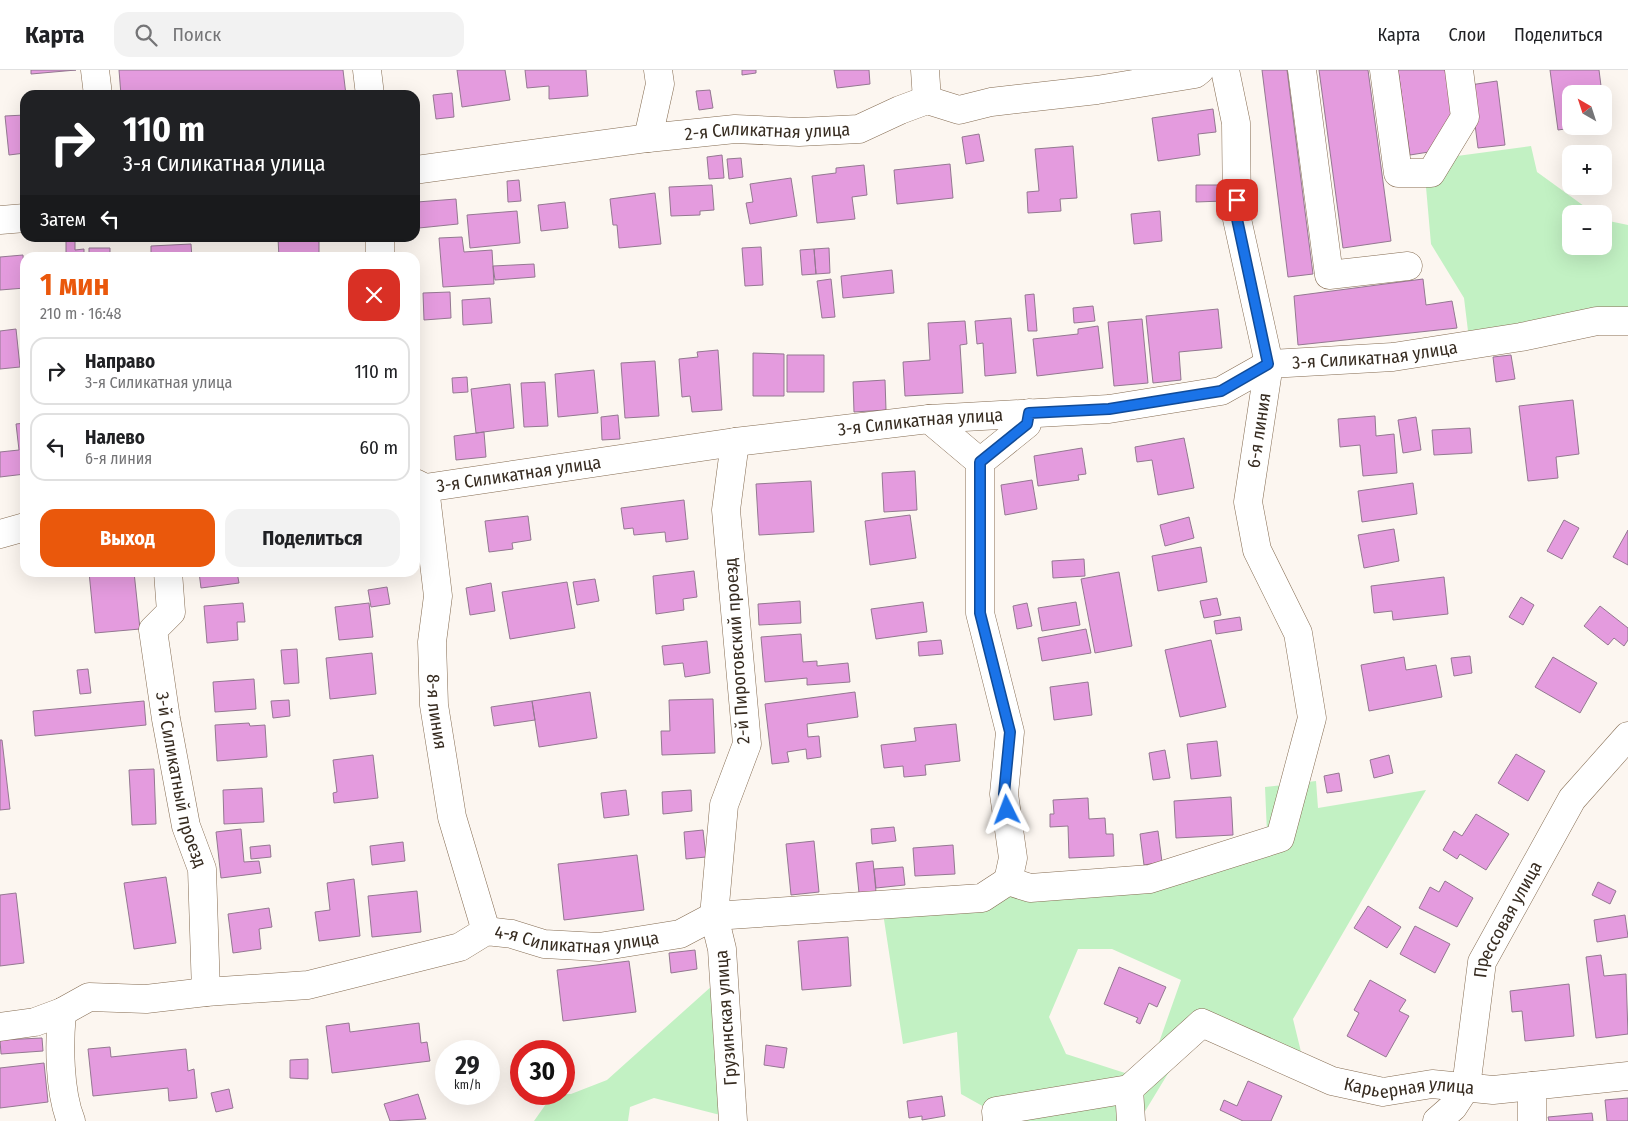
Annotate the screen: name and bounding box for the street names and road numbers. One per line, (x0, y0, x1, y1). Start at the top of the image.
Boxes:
street label: 2-я Силикатная улица (684, 118, 851, 145)
street label: 3-я Силикатная улица (1292, 336, 1459, 374)
street label: 6-я линия (1242, 391, 1275, 469)
street label: 3-я Силикатная улица (836, 404, 1004, 441)
street label: 3-я Силикатная улица (435, 451, 603, 497)
street label: 2-й Пироговский проезд (720, 557, 754, 745)
street label: 8-я линия (422, 674, 452, 751)
street label: 3-й Силикатный проезд (151, 690, 211, 871)
street label: Прессовая улица (1469, 857, 1547, 979)
street label: 4-я Силикатная улица (493, 921, 661, 958)
street label: Грузинская улица (710, 949, 742, 1087)
street label: Карьерная улица (1342, 1073, 1475, 1103)

